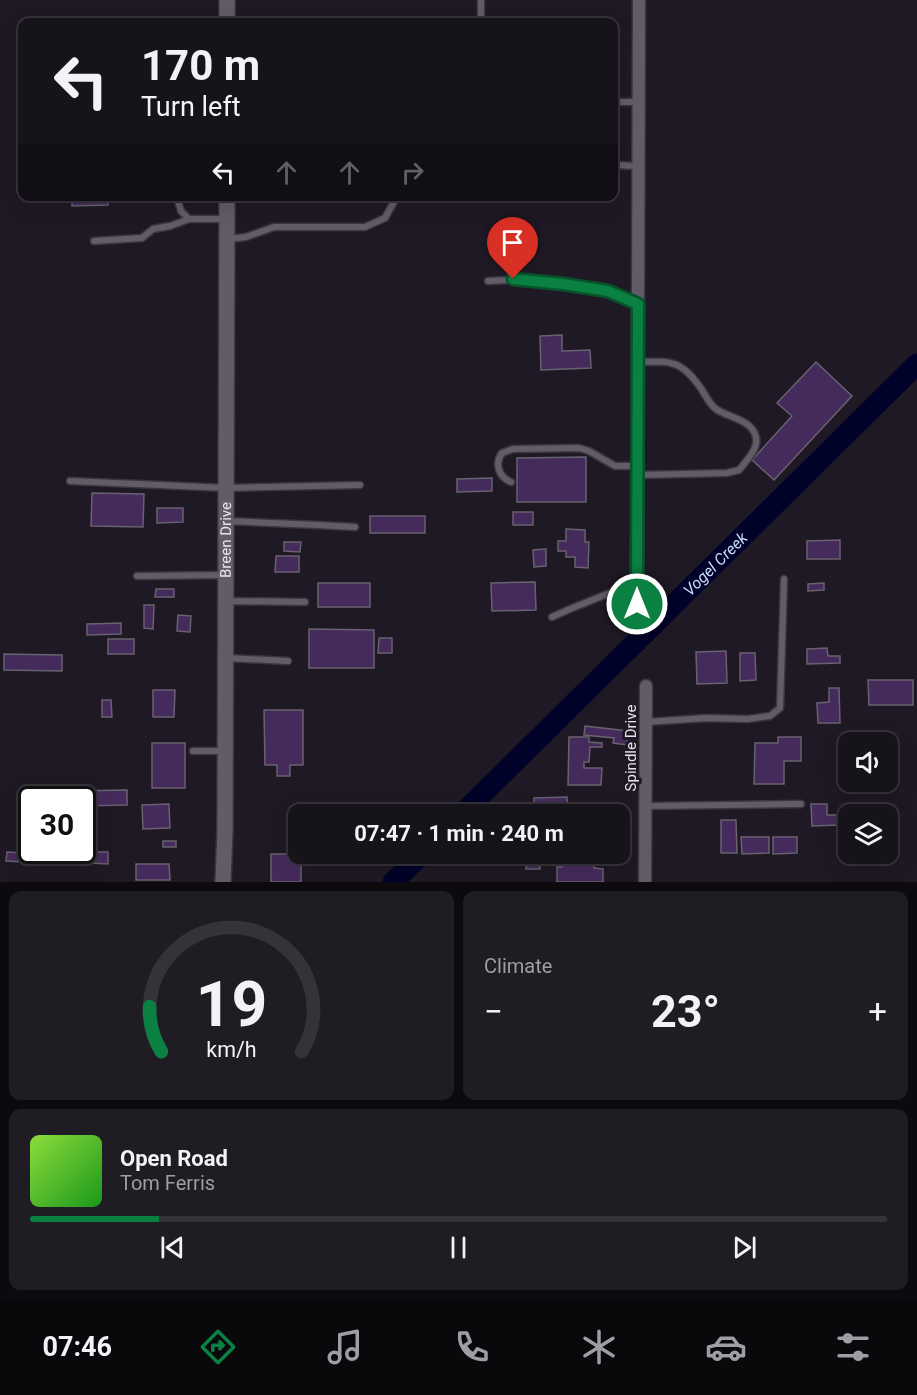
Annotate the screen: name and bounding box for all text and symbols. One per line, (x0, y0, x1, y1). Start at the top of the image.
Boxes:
text: 170 m (141, 41, 260, 90)
icon: left (42, 42, 120, 120)
text: Turn left (141, 91, 241, 123)
icon: left (207, 156, 240, 189)
icon: ahead (270, 156, 303, 189)
icon: ahead (333, 156, 366, 189)
icon: right (396, 156, 429, 189)
pin (487, 217, 538, 279)
icon: arrive (496, 226, 529, 259)
street label: Breen Drive (217, 502, 235, 578)
water label: Vogel Creek (679, 527, 752, 600)
position arrow (605, 572, 669, 636)
street label: Spindle Drive (622, 705, 640, 791)
map controls (838, 732, 898, 864)
button: sound (838, 732, 898, 792)
speed limit sign: 30 (18, 786, 96, 864)
button: layers (838, 804, 898, 864)
text: 07:47 · 1 min · 240 m (354, 821, 564, 846)
text: Climate (484, 954, 552, 978)
text: 19 (196, 968, 267, 1041)
text: 23° (651, 985, 720, 1038)
text: − (484, 992, 503, 1031)
text: + (868, 992, 887, 1031)
text: km/h (206, 1038, 257, 1063)
text: Open Road (120, 1146, 228, 1171)
text: Tom Ferris (120, 1171, 215, 1195)
icon: previous (156, 1231, 189, 1264)
icon: pause (442, 1231, 475, 1264)
icon: next (728, 1231, 761, 1264)
icon: directions (197, 1326, 239, 1368)
icon: music (324, 1326, 366, 1368)
icon: phone (451, 1326, 493, 1368)
icon: climate (578, 1326, 620, 1368)
icon: car (705, 1326, 747, 1368)
icon: filters (832, 1326, 874, 1368)
text: 07:46 (43, 1331, 112, 1363)

